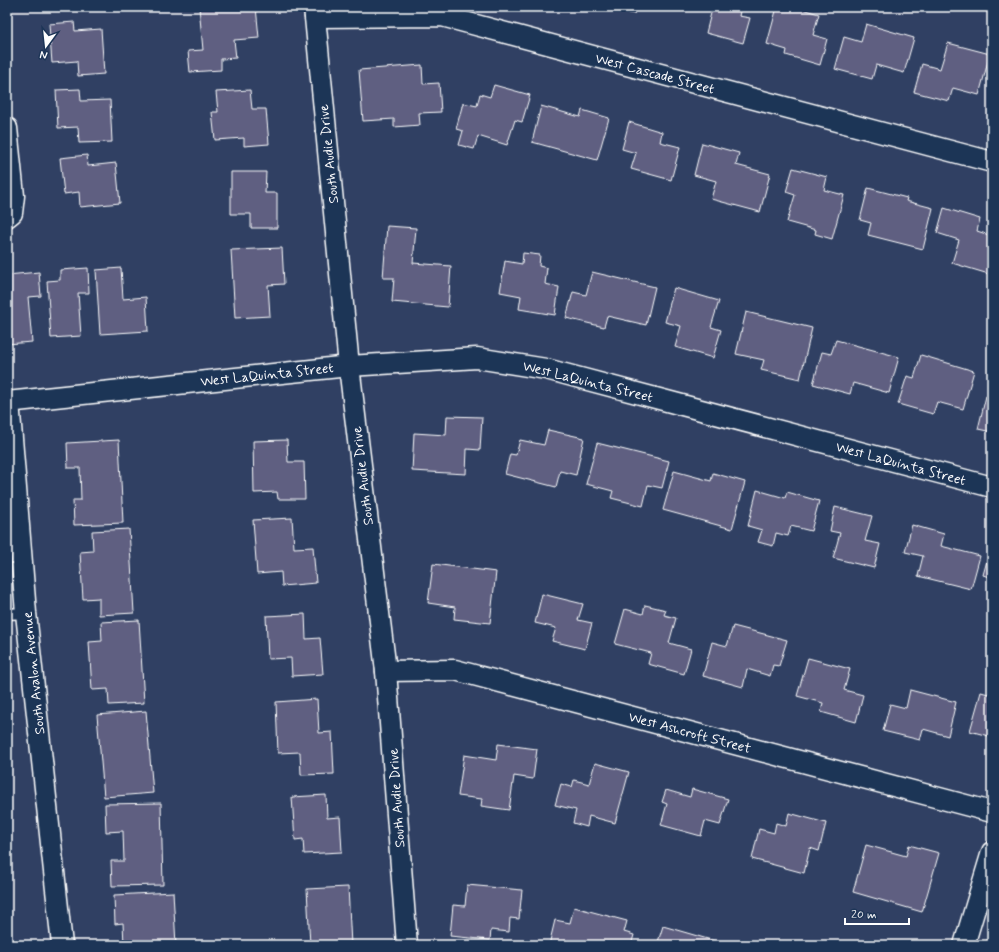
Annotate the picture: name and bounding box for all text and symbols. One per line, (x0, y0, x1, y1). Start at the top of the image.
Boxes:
north arrow (26, 26, 66, 66)
text: N (38, 47, 49, 62)
street label: West Cascade Street (593, 49, 716, 99)
street label: South Audie Drive (315, 103, 343, 204)
street label: West LaQuinta Street (521, 357, 655, 407)
street label: West LaQuinta Street (200, 359, 335, 391)
street label: South Audie Drive (348, 425, 378, 526)
street label: West LaQuinta Street (834, 438, 968, 490)
street label: South Avalon Avenue (19, 610, 49, 735)
street label: West Ashcroft Street (627, 708, 753, 758)
street label: South Audie Drive (385, 747, 409, 848)
scale bar (845, 900, 909, 926)
text: 20 m (851, 907, 877, 923)

